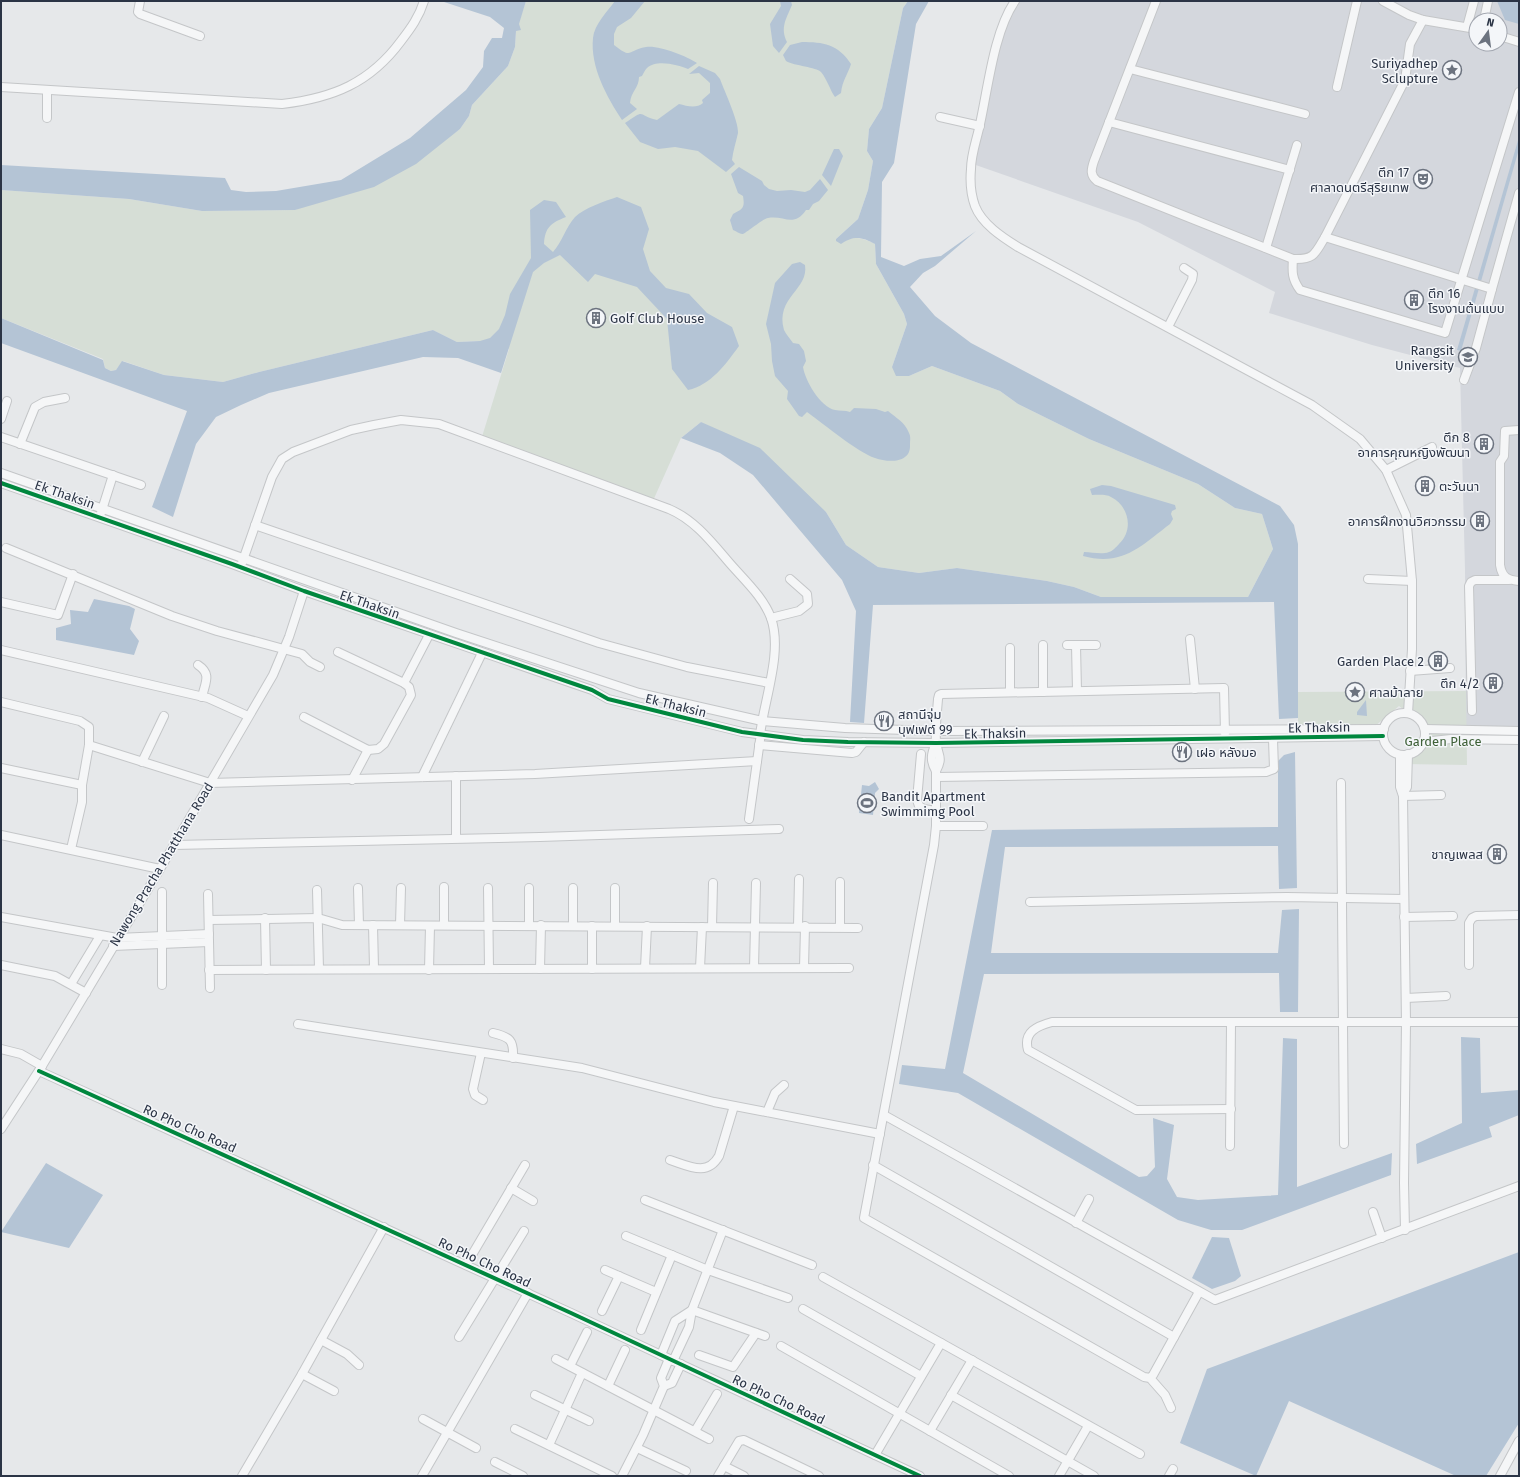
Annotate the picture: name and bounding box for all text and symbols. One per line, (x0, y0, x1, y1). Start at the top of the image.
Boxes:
north arrow (1468, 12, 1508, 52)
text: N (1485, 16, 1495, 30)
place label: Suriyadhep Sclupture (1371, 56, 1438, 86)
place icon: Suriyadhep Sclupture (1441, 59, 1463, 81)
place label: ตึก 17 ศาลาดนตรีสุริยเทพ (1310, 165, 1409, 195)
theatre icon: ตึก 17 ศาลาดนตรีสุริยเทพ (1412, 168, 1434, 190)
place label: ตึก 16 โรงงานต้นแบบ (1428, 286, 1505, 316)
building icon: ตึก 16 โรงงานต้นแบบ (1403, 289, 1425, 311)
building icon: Golf Club House (585, 307, 607, 329)
place label: Golf Club House (610, 311, 704, 326)
place label: Rangsit University (1395, 343, 1455, 373)
school or university icon: Rangsit University (1457, 346, 1479, 368)
place label: ตึก 8 อาคารคุณหญิงพัฒนา (1357, 430, 1470, 460)
building icon: ตึก 8 อาคารคุณหญิงพัฒนา (1473, 433, 1495, 455)
building icon: ตะวันนา (1414, 475, 1436, 497)
street label: Ek Thaksin (33, 477, 97, 512)
place label: ตะวันนา (1439, 479, 1479, 494)
building icon: อาคารฝึกงานวิศวกรรม (1469, 510, 1491, 532)
place label: อาคารฝึกงานวิศวกรรม (1348, 514, 1466, 529)
street label: Ek Thaksin (338, 587, 402, 622)
building icon: Garden Place 2 (1427, 650, 1449, 672)
place label: Garden Place 2 (1337, 654, 1424, 669)
building icon: ตึก 4/2 (1482, 672, 1504, 694)
place label: ตึก 4/2 (1440, 676, 1479, 691)
place icon: ศาลม้าลาย (1344, 681, 1366, 703)
place label: ศาลม้าลาย (1369, 685, 1424, 700)
street label: Ek Thaksin (644, 691, 708, 720)
place label: สถานีจุ่ม บุฟเฟต์ 99 (898, 707, 953, 737)
restaurant icon: สถานีจุ่ม บุฟเฟต์ 99 (873, 710, 895, 732)
street label: Ek Thaksin (1288, 719, 1350, 736)
street label: Ek Thaksin (964, 725, 1026, 742)
park label: Garden Place (1404, 734, 1482, 749)
restaurant icon: เฝอ หลังมอ (1171, 741, 1193, 763)
place label: เฝอ หลังมอ (1196, 745, 1257, 760)
street label: Nawong Pracha Phatthana Road (107, 780, 216, 949)
place label: Bandit Apartment Swimmimg Pool (881, 789, 986, 819)
sports icon: Bandit Apartment Swimmimg Pool (856, 792, 878, 814)
building icon: ชาญเพลส (1486, 843, 1508, 865)
place label: ชาญเพลส (1431, 847, 1483, 862)
street label: Ro Pho Cho Road (141, 1101, 239, 1156)
street label: Ro Pho Cho Road (436, 1234, 533, 1290)
street label: Ro Pho Cho Road (730, 1371, 827, 1427)

